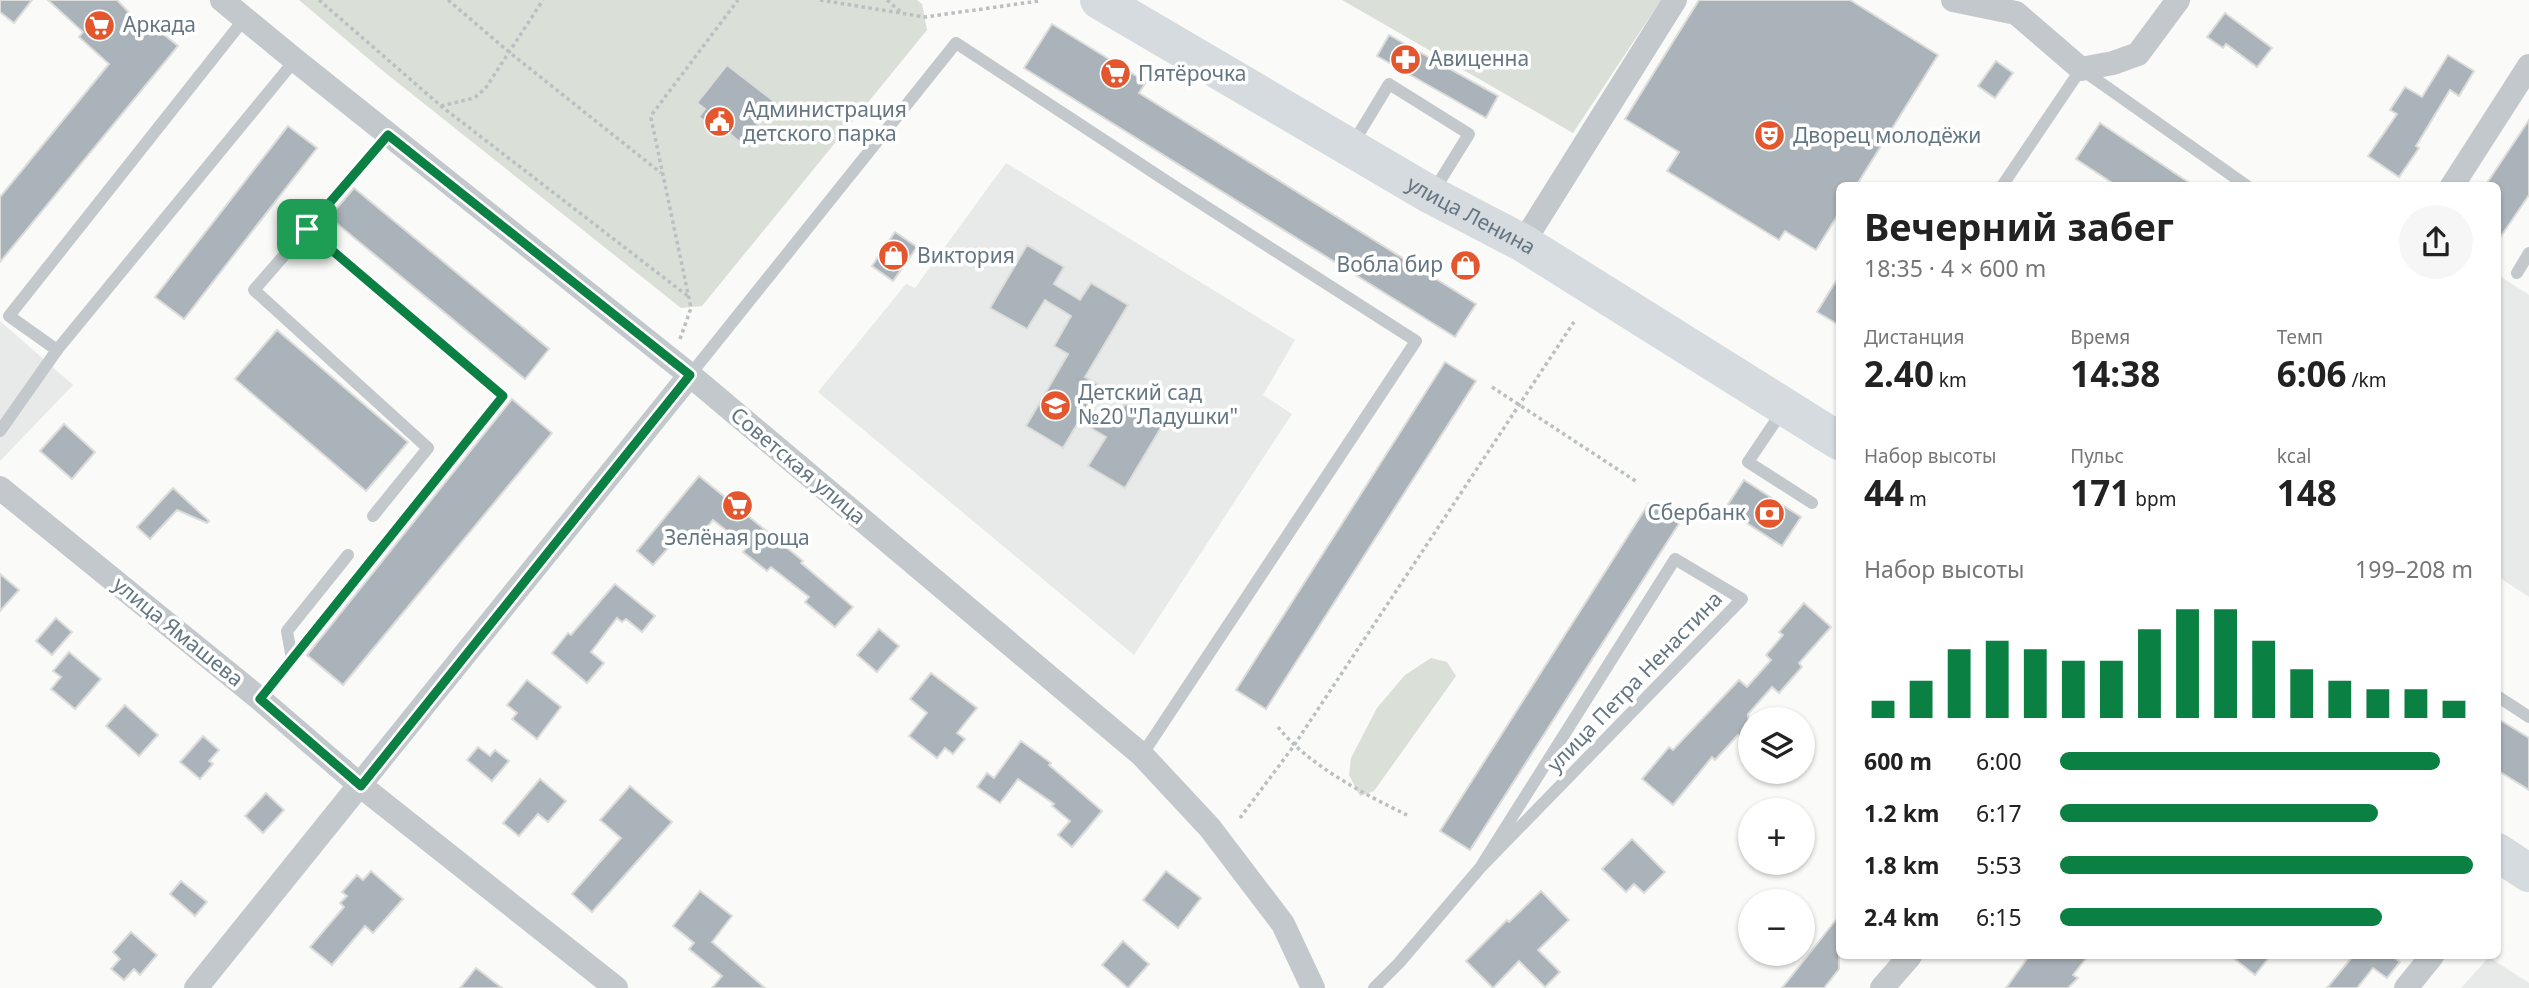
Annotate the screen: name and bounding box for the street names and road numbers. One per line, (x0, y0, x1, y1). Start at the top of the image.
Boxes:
street label: улица Ленина (1402, 169, 1541, 260)
street label: Советская улица (725, 400, 872, 530)
street label: улица Ямашева (108, 570, 250, 692)
street label: улица Петра Ненастина (1541, 585, 1728, 778)

